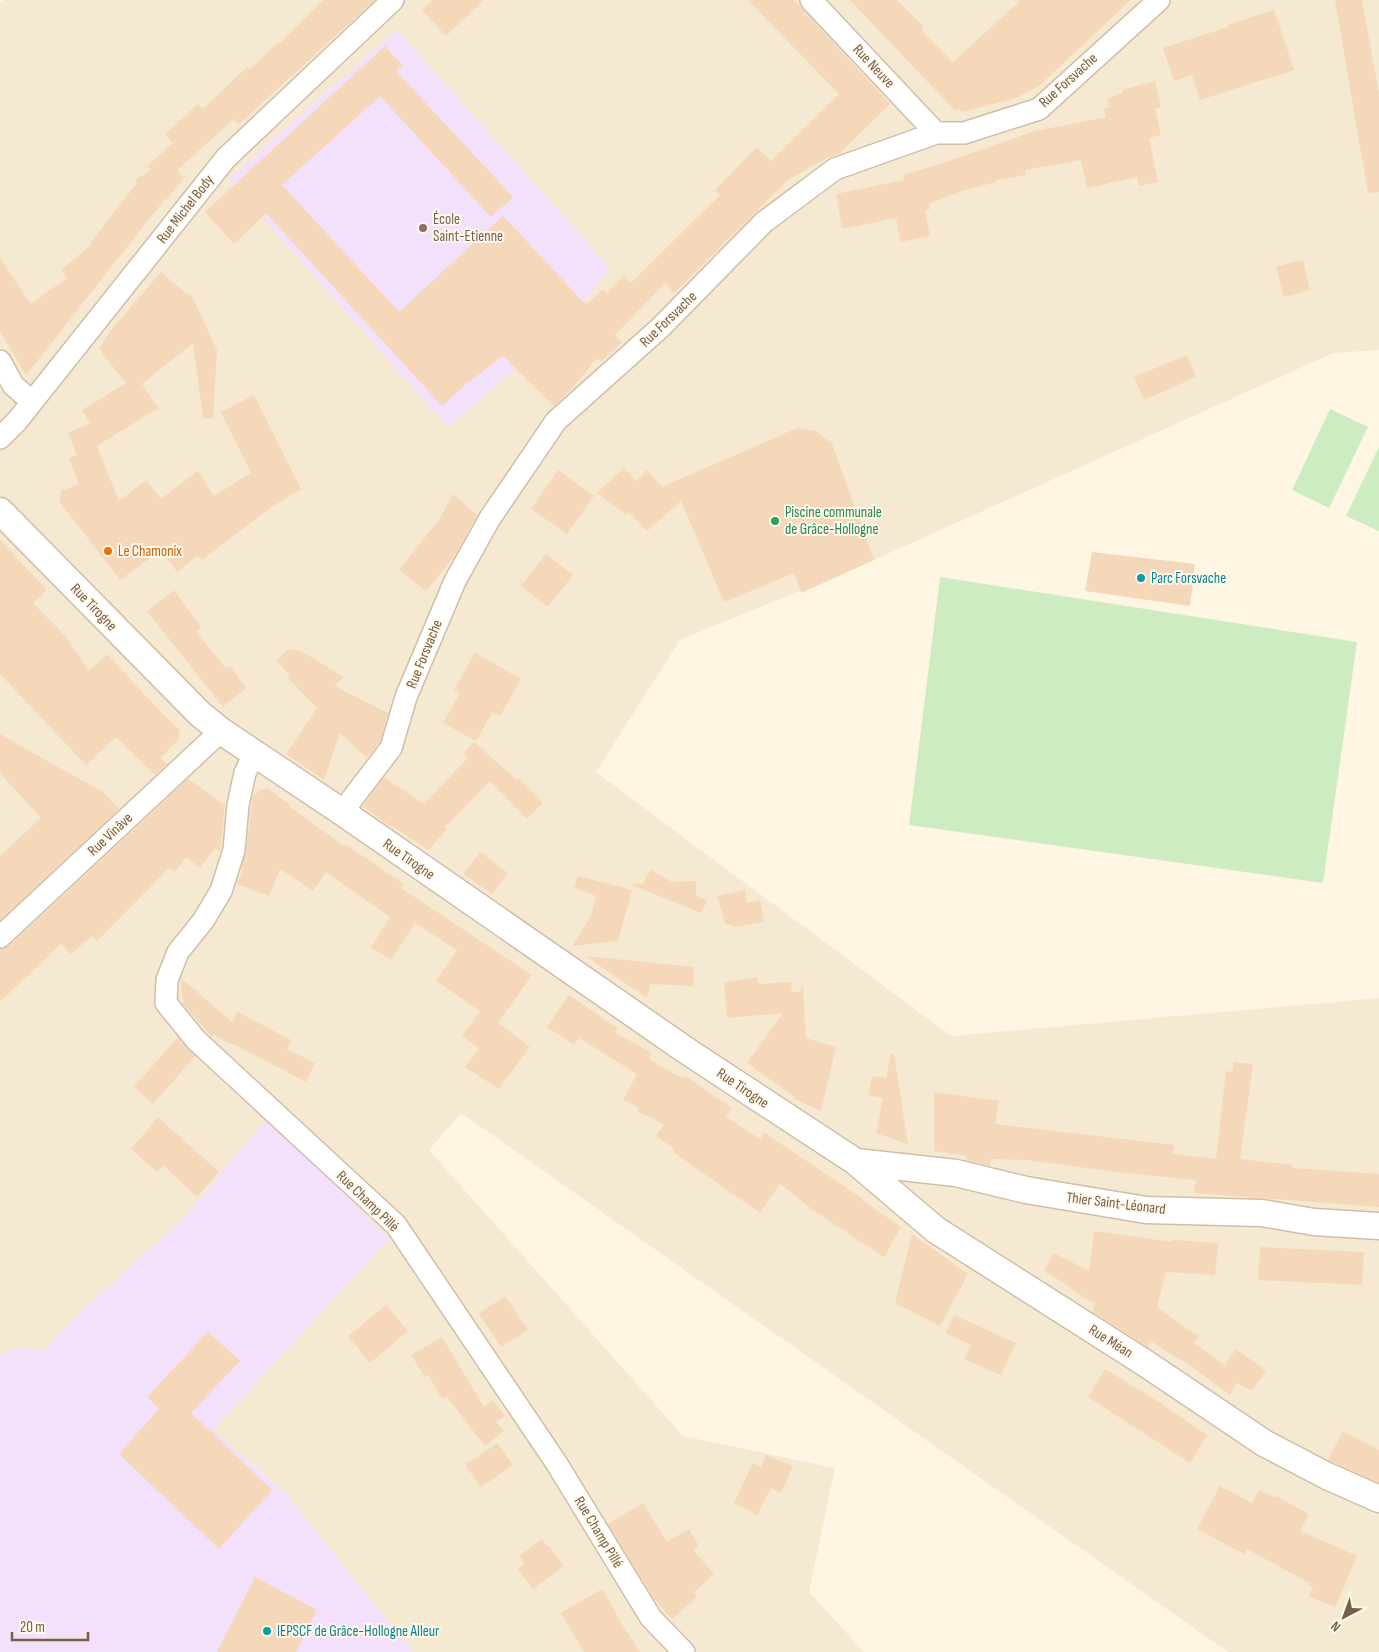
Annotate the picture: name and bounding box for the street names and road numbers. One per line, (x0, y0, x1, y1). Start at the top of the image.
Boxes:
street label: Rue Neuve (849, 40, 899, 92)
street label: Rue Forsvache (1035, 49, 1102, 112)
street label: Rue Michel Body (153, 171, 218, 247)
street label: Rue Forsvache (636, 287, 701, 351)
street label: Rue Tirogne (66, 579, 121, 635)
street label: Rue Forsvache (402, 617, 447, 691)
street label: Rue Vinâve (84, 809, 137, 860)
street label: Rue Tirogne (379, 835, 438, 884)
street label: Rue Tirogne (713, 1064, 773, 1113)
street label: Rue Champ Pillé (332, 1167, 403, 1236)
street label: Thier Saint-Léonard (1065, 1188, 1167, 1219)
street label: Rue Méan (1085, 1320, 1136, 1362)
street label: Rue Champ Pillé (570, 1493, 627, 1571)

